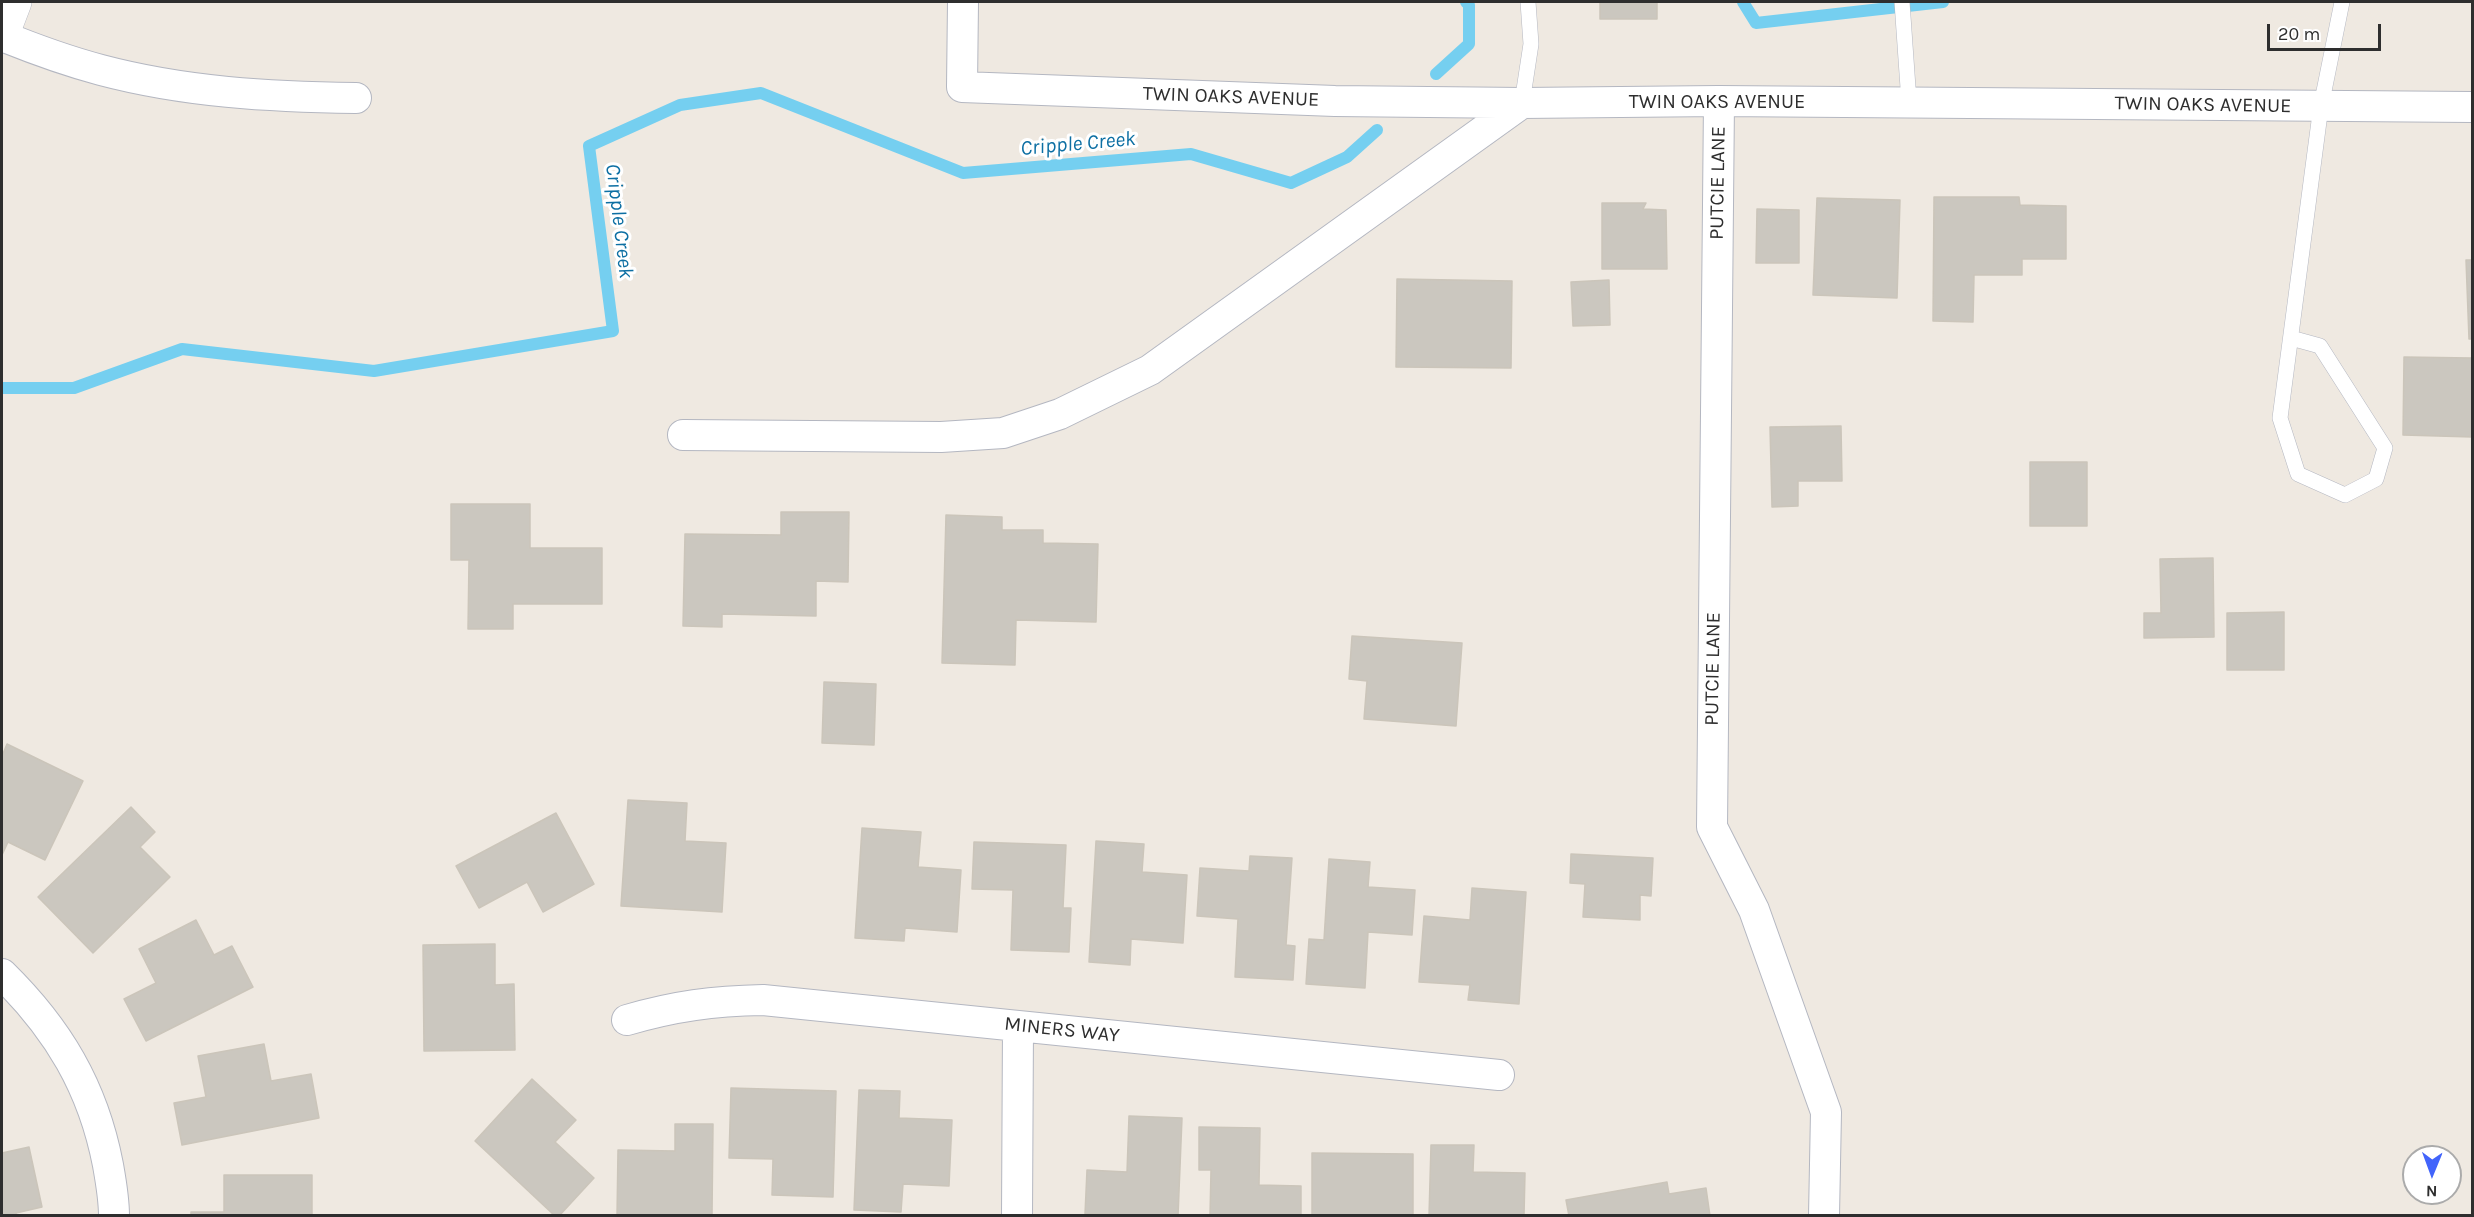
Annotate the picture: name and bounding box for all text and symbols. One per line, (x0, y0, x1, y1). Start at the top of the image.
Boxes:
scale bar (2270, 12, 2384, 50)
text: 20 m (2278, 23, 2320, 45)
street label: TWIN OAKS AVENUE (1142, 82, 1320, 112)
street label: TWIN OAKS AVENUE (1629, 90, 1805, 114)
street label: TWIN OAKS AVENUE (2114, 91, 2292, 119)
water label: Cripple Creek (1019, 126, 1137, 162)
street label: PUTCIE LANE (1705, 126, 1731, 240)
water label: Cripple Creek (599, 162, 639, 280)
street label: PUTCIE LANE (1700, 612, 1726, 726)
street label: MINERS WAY (1003, 1012, 1121, 1048)
north arrow (2402, 1145, 2462, 1205)
text: N (2426, 1182, 2438, 1201)

